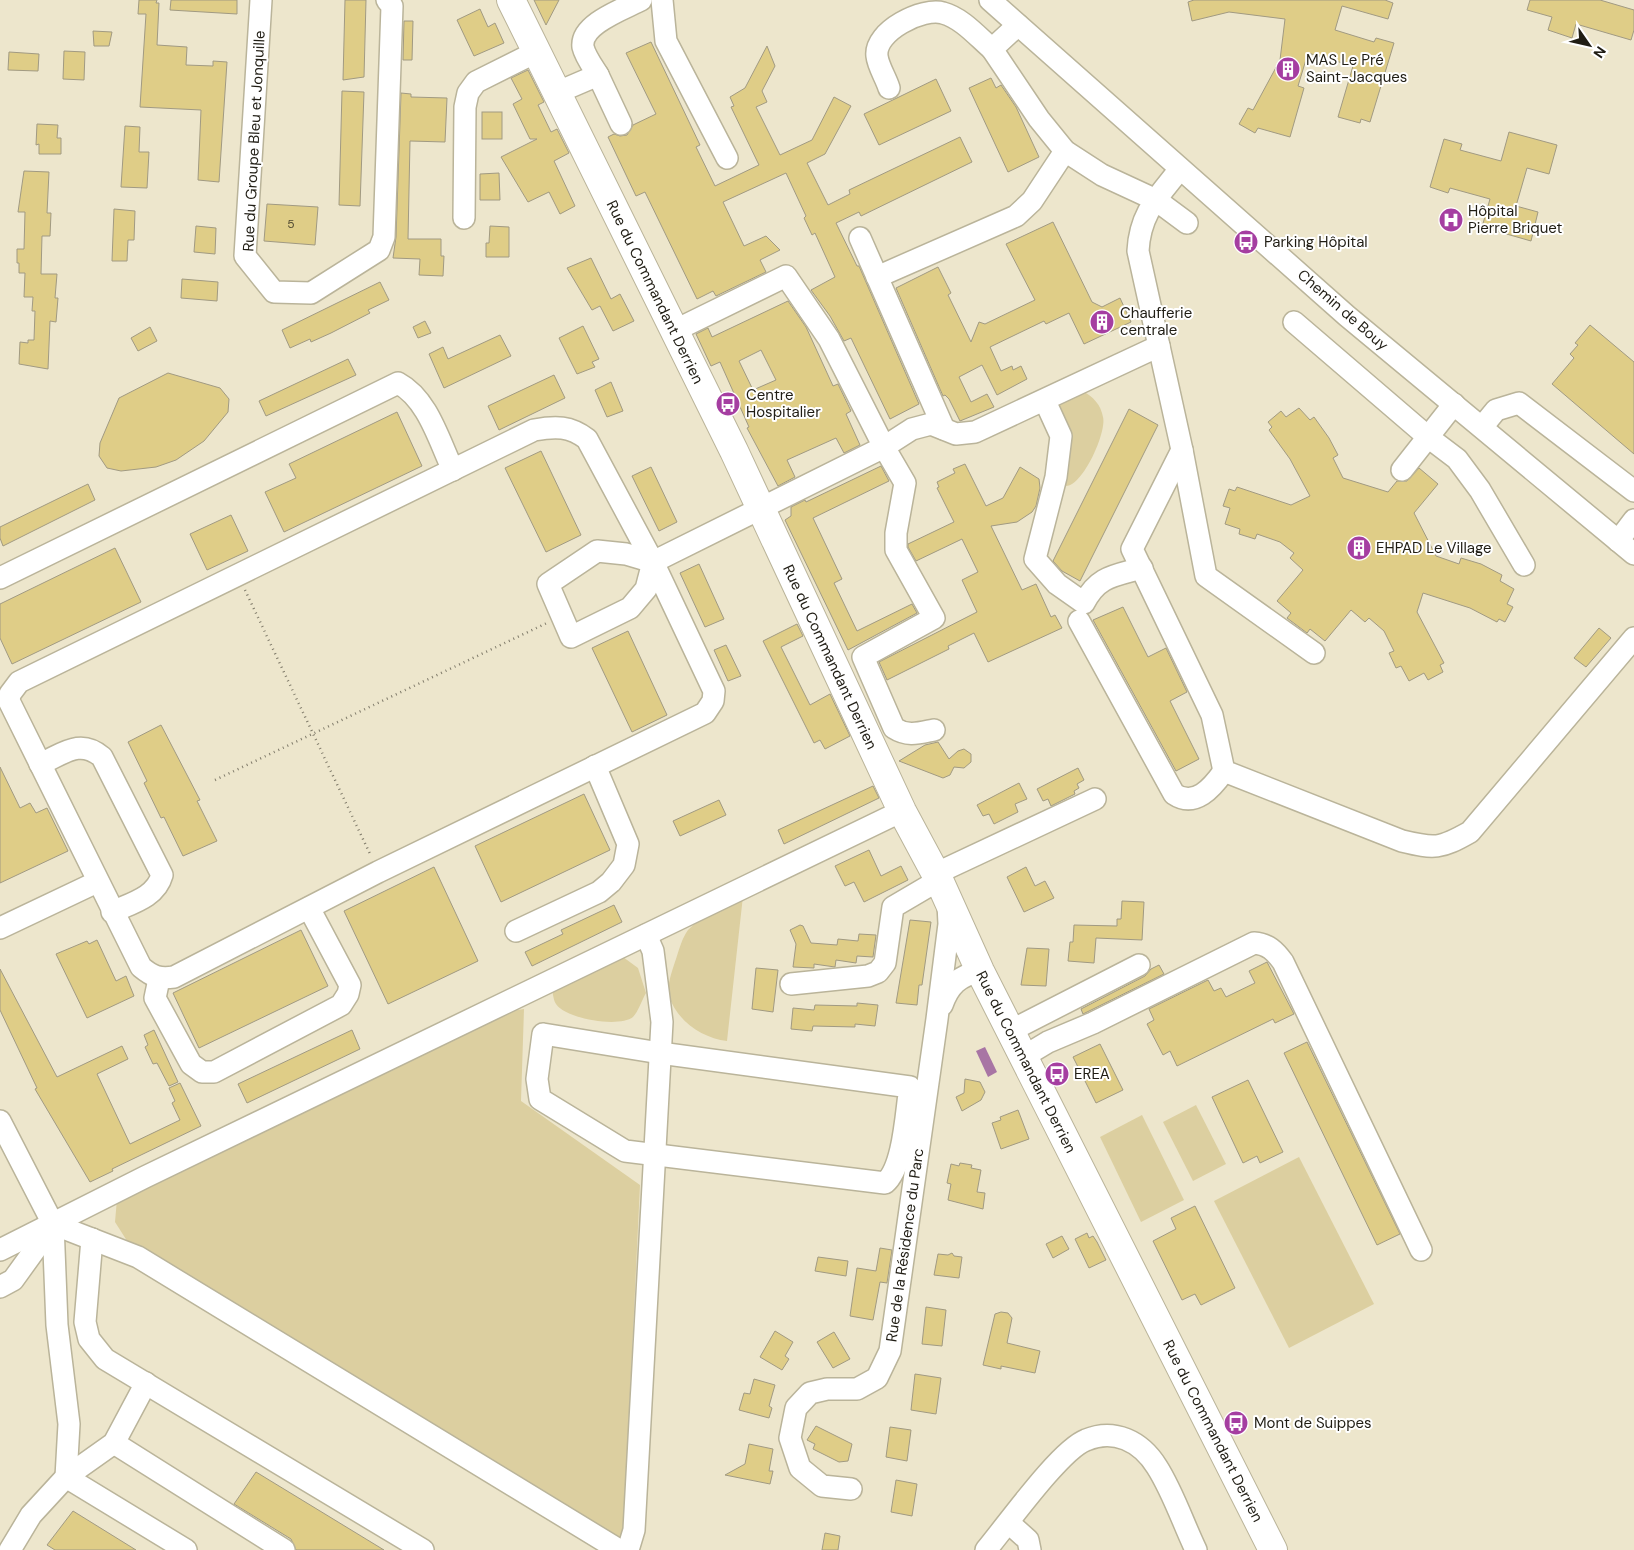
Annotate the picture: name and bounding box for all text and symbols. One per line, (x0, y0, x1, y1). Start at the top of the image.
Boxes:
north arrow (1564, 20, 1614, 70)
street label: Rue du Groupe Bleu et Jonquille (238, 30, 270, 252)
text: N (1589, 43, 1610, 62)
place label: MAS Le Pré Saint-Jacques (1306, 50, 1407, 87)
building icon: MAS Le Pré Saint-Jacques (1275, 56, 1301, 82)
street label: Rue du Commandant Derrien (602, 197, 708, 387)
place label: Hôpital Pierre Briquet (1468, 201, 1563, 238)
hospital icon: Hôpital Pierre Briquet (1438, 207, 1464, 233)
house number: 5 (287, 216, 295, 232)
bus stop icon: Parking Hôpital (1233, 229, 1259, 255)
place label: Parking Hôpital (1264, 232, 1368, 252)
street label: Chemin de Bouy (1293, 265, 1393, 355)
place label: Chaufferie centrale (1120, 303, 1192, 340)
building icon: Chaufferie centrale (1089, 309, 1115, 335)
place label: Centre Hospitalier (746, 385, 821, 422)
bus stop icon: Centre Hospitalier (715, 391, 741, 417)
building icon: EHPAD Le Village (1346, 535, 1372, 561)
place label: EHPAD Le Village (1376, 538, 1492, 558)
street label: Rue du Commandant Derrien (778, 561, 882, 753)
street label: Rue du Commandant Derrien (971, 968, 1081, 1156)
bus stop icon: EREA (1044, 1061, 1070, 1087)
place label: EREA (1074, 1064, 1110, 1084)
street label: Rue de la Résidence du Parc (881, 1147, 929, 1343)
street label: Rue du Commandant Derrien (1158, 1337, 1268, 1525)
bus stop icon: Mont de Suippes (1223, 1410, 1249, 1436)
place label: Mont de Suippes (1254, 1413, 1372, 1433)

